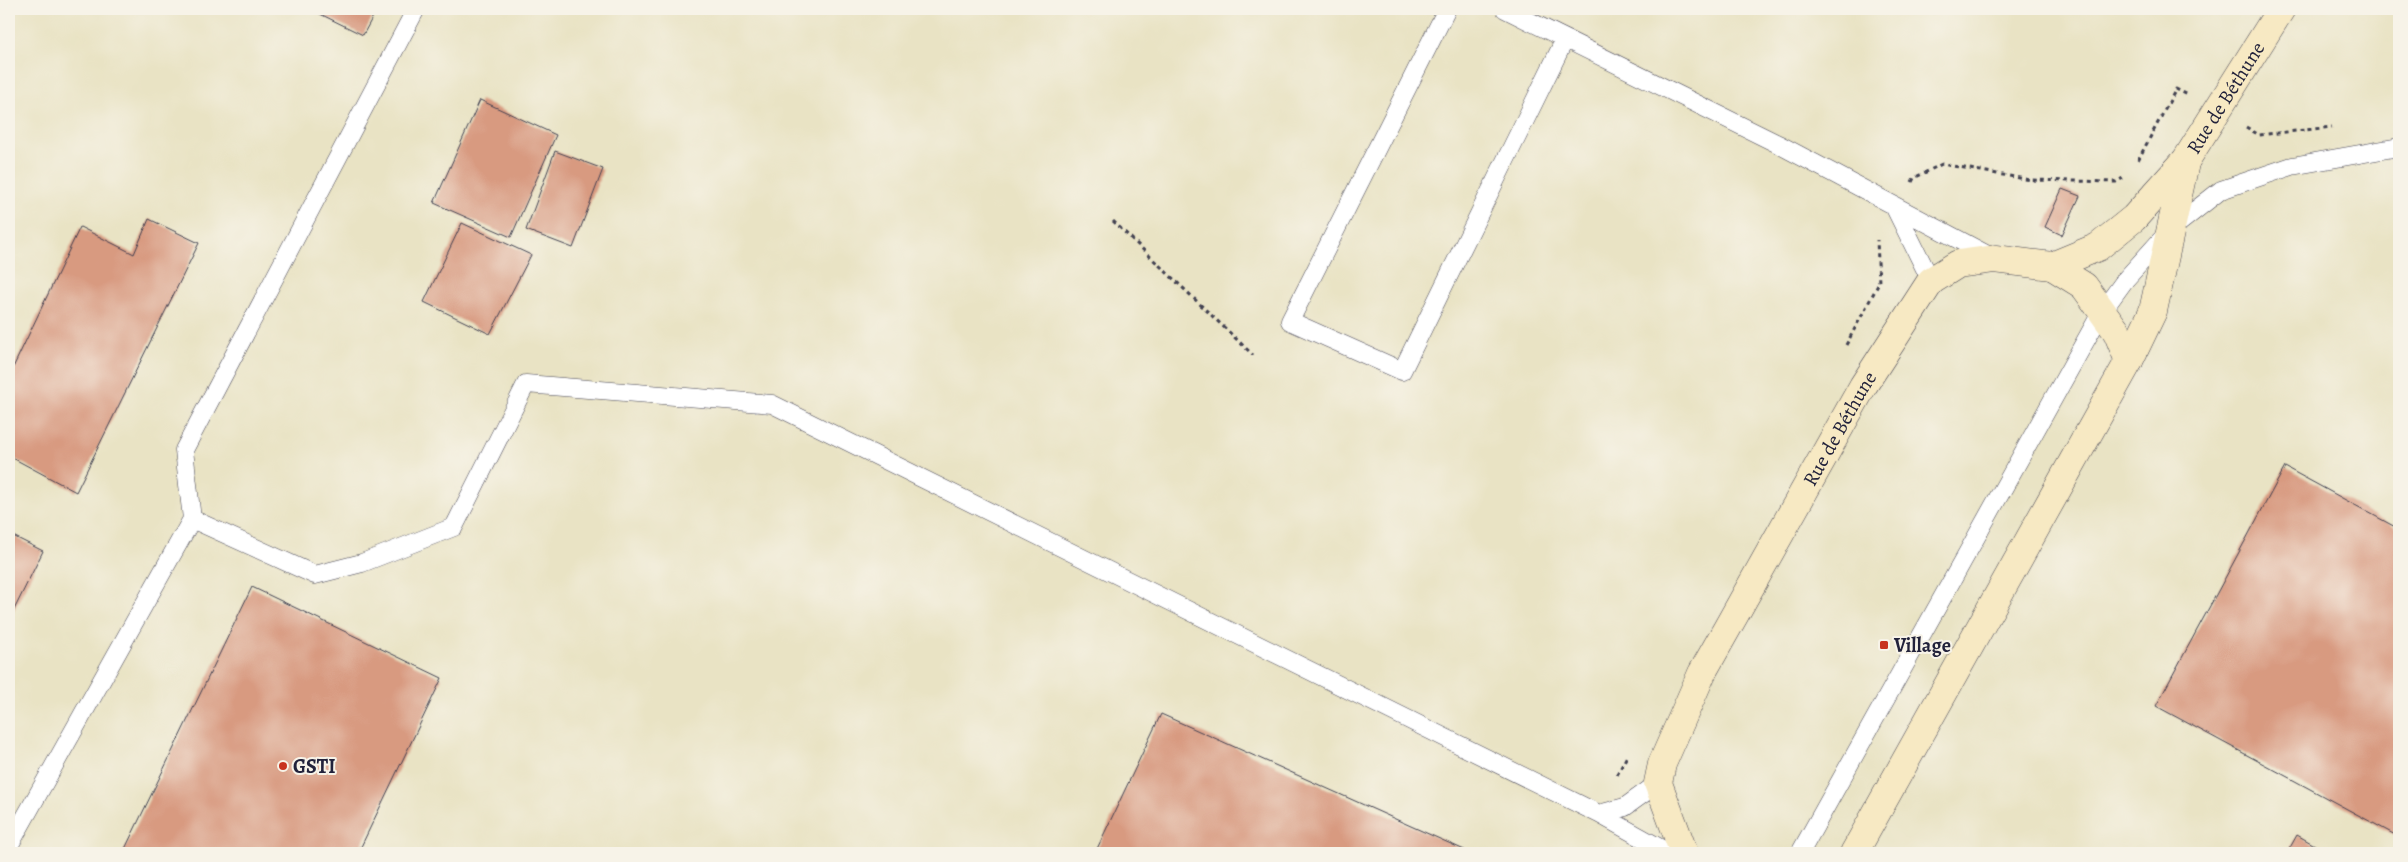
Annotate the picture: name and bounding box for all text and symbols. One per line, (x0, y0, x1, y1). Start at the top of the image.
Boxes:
street label: Rue de Béthune (2180, 36, 2271, 159)
street label: Rue de Béthune (1796, 366, 1883, 491)
place label: Village (1893, 632, 1951, 659)
marker: Village (1878, 639, 1890, 651)
place label: GSTI (293, 753, 336, 780)
marker: GSTI (277, 760, 289, 772)

